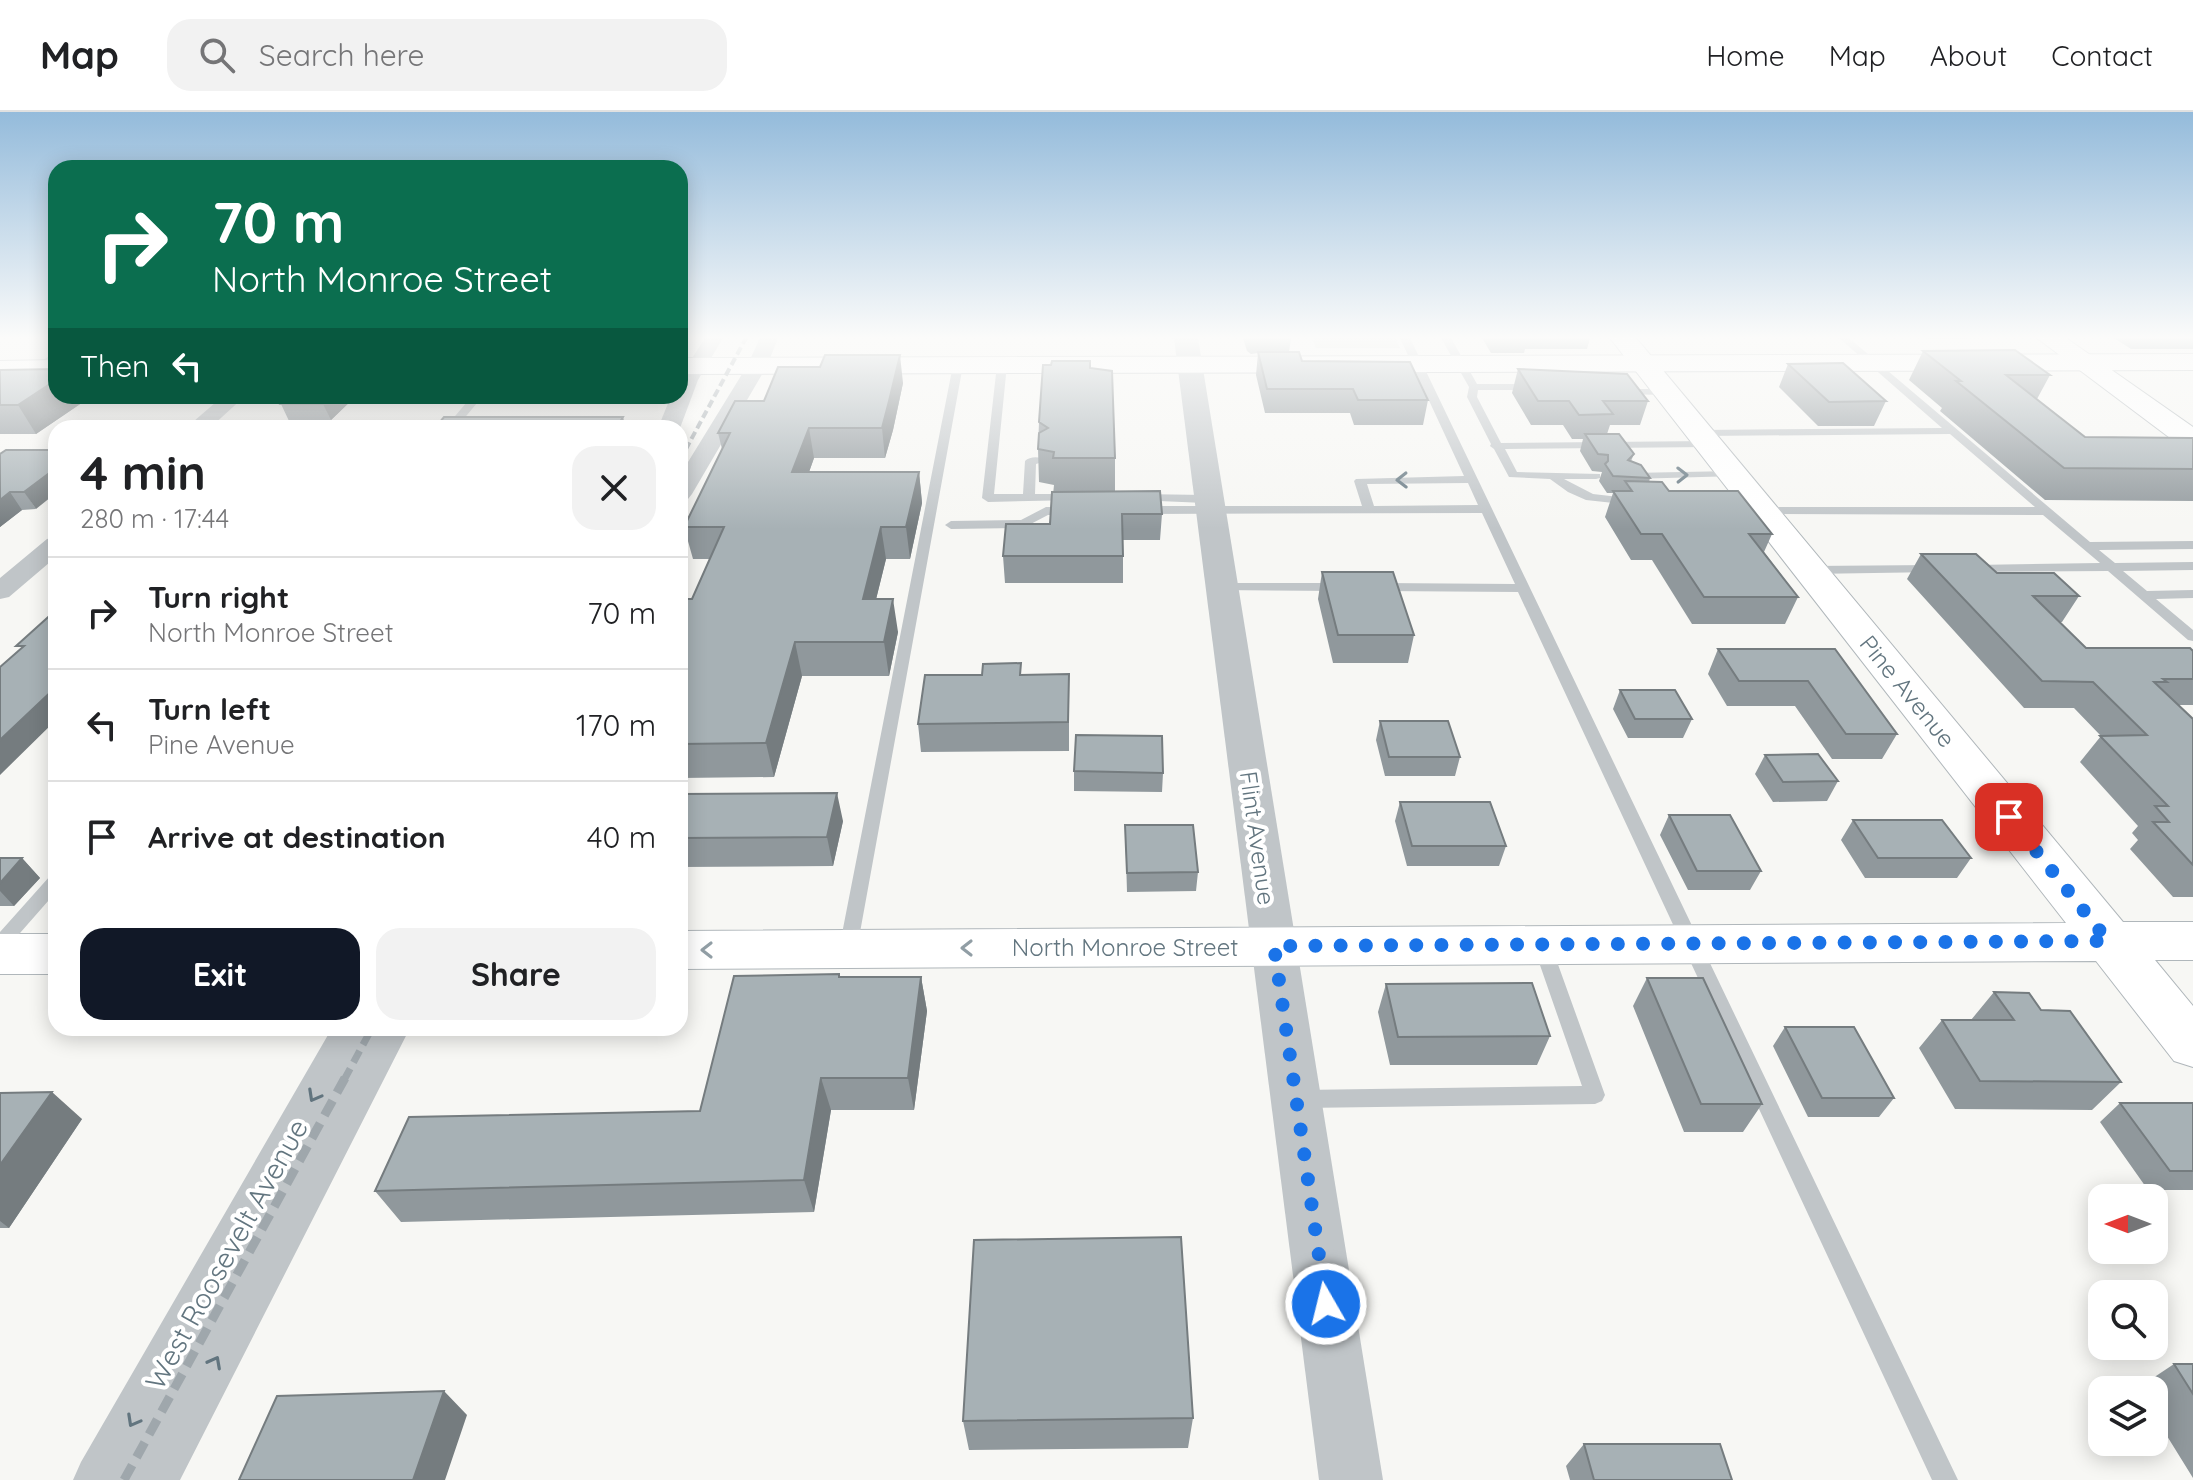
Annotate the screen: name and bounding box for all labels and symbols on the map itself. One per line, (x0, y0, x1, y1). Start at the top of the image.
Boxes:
one-way arrow (1676, 466, 1689, 483)
one-way arrow (1395, 472, 1408, 489)
street label: Pine Avenue (1854, 629, 1962, 753)
street label: Flint Avenue (1234, 769, 1282, 907)
pin (1975, 783, 2043, 851)
street label: North Monroe Street (1012, 932, 1238, 962)
one-way arrow (960, 939, 973, 957)
one-way arrow (700, 941, 713, 959)
one-way arrow (308, 1087, 324, 1102)
street label: West Roosevelt Avenue (137, 1113, 315, 1395)
north arrow (2088, 1184, 2168, 1264)
position arrow (1284, 1262, 1368, 1346)
one-way arrow (205, 1355, 220, 1370)
one-way arrow (127, 1413, 142, 1427)

